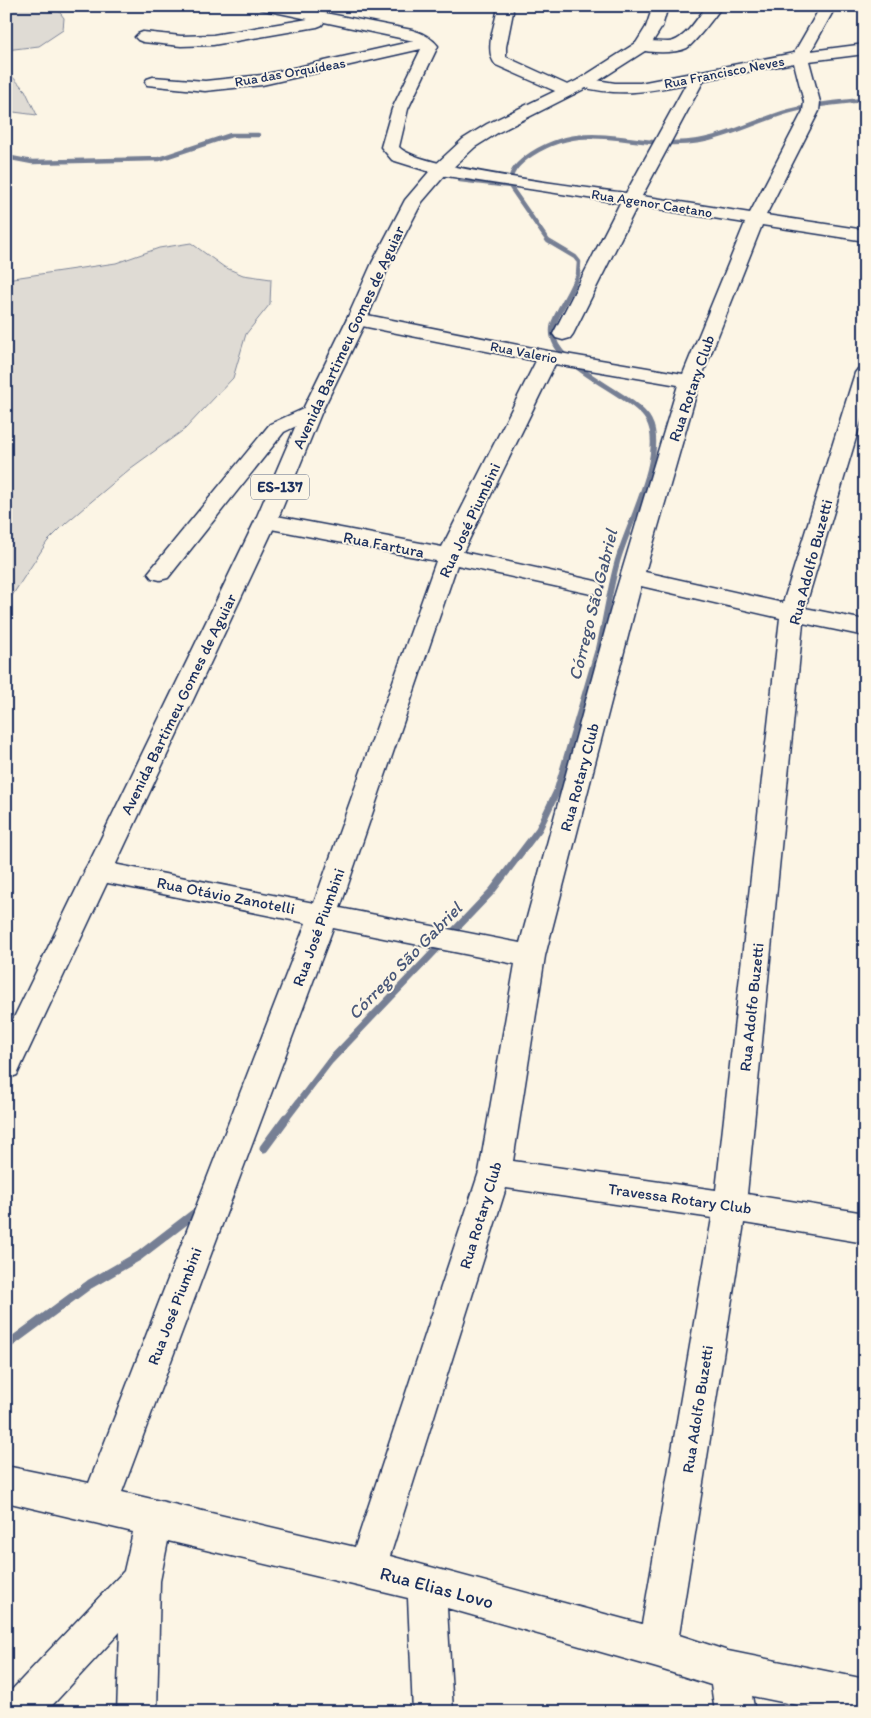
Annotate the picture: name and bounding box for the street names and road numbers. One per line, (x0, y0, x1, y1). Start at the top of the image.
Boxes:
street label: Rua Francisco Neves (662, 52, 786, 93)
street label: Rua das Orquídeas (233, 54, 347, 91)
street label: Rua Agenor Caetano (590, 186, 714, 221)
street label: Avenida Bartimeu Gomes de Aguiar (288, 223, 409, 452)
street label: Rua Rotary Club (664, 332, 719, 444)
street label: Rua Valerio (489, 338, 559, 367)
street label: Rua José Piumbini (435, 460, 504, 581)
road number: ES-137 (251, 474, 309, 500)
street label: Rua Adolfo Buzetti (785, 497, 836, 627)
street label: Rua Fartura (342, 527, 426, 562)
street label: Avenida Bartimeu Gomes de Aguiar (117, 591, 240, 818)
street label: Rua Rotary Club (556, 721, 603, 833)
street label: Rua José Piumbini (288, 865, 349, 989)
street label: Rua Otávio Zanotelli (155, 873, 297, 918)
street label: Rua Adolfo Buzetti (735, 942, 768, 1072)
street label: Rua Rotary Club (455, 1159, 506, 1271)
street label: Travessa Rotary Club (607, 1179, 753, 1218)
street label: Rua José Piumbini (143, 1245, 206, 1368)
street label: Rua Adolfo Buzetti (678, 1344, 717, 1474)
street label: Rua Elias Lovo (378, 1561, 496, 1614)

